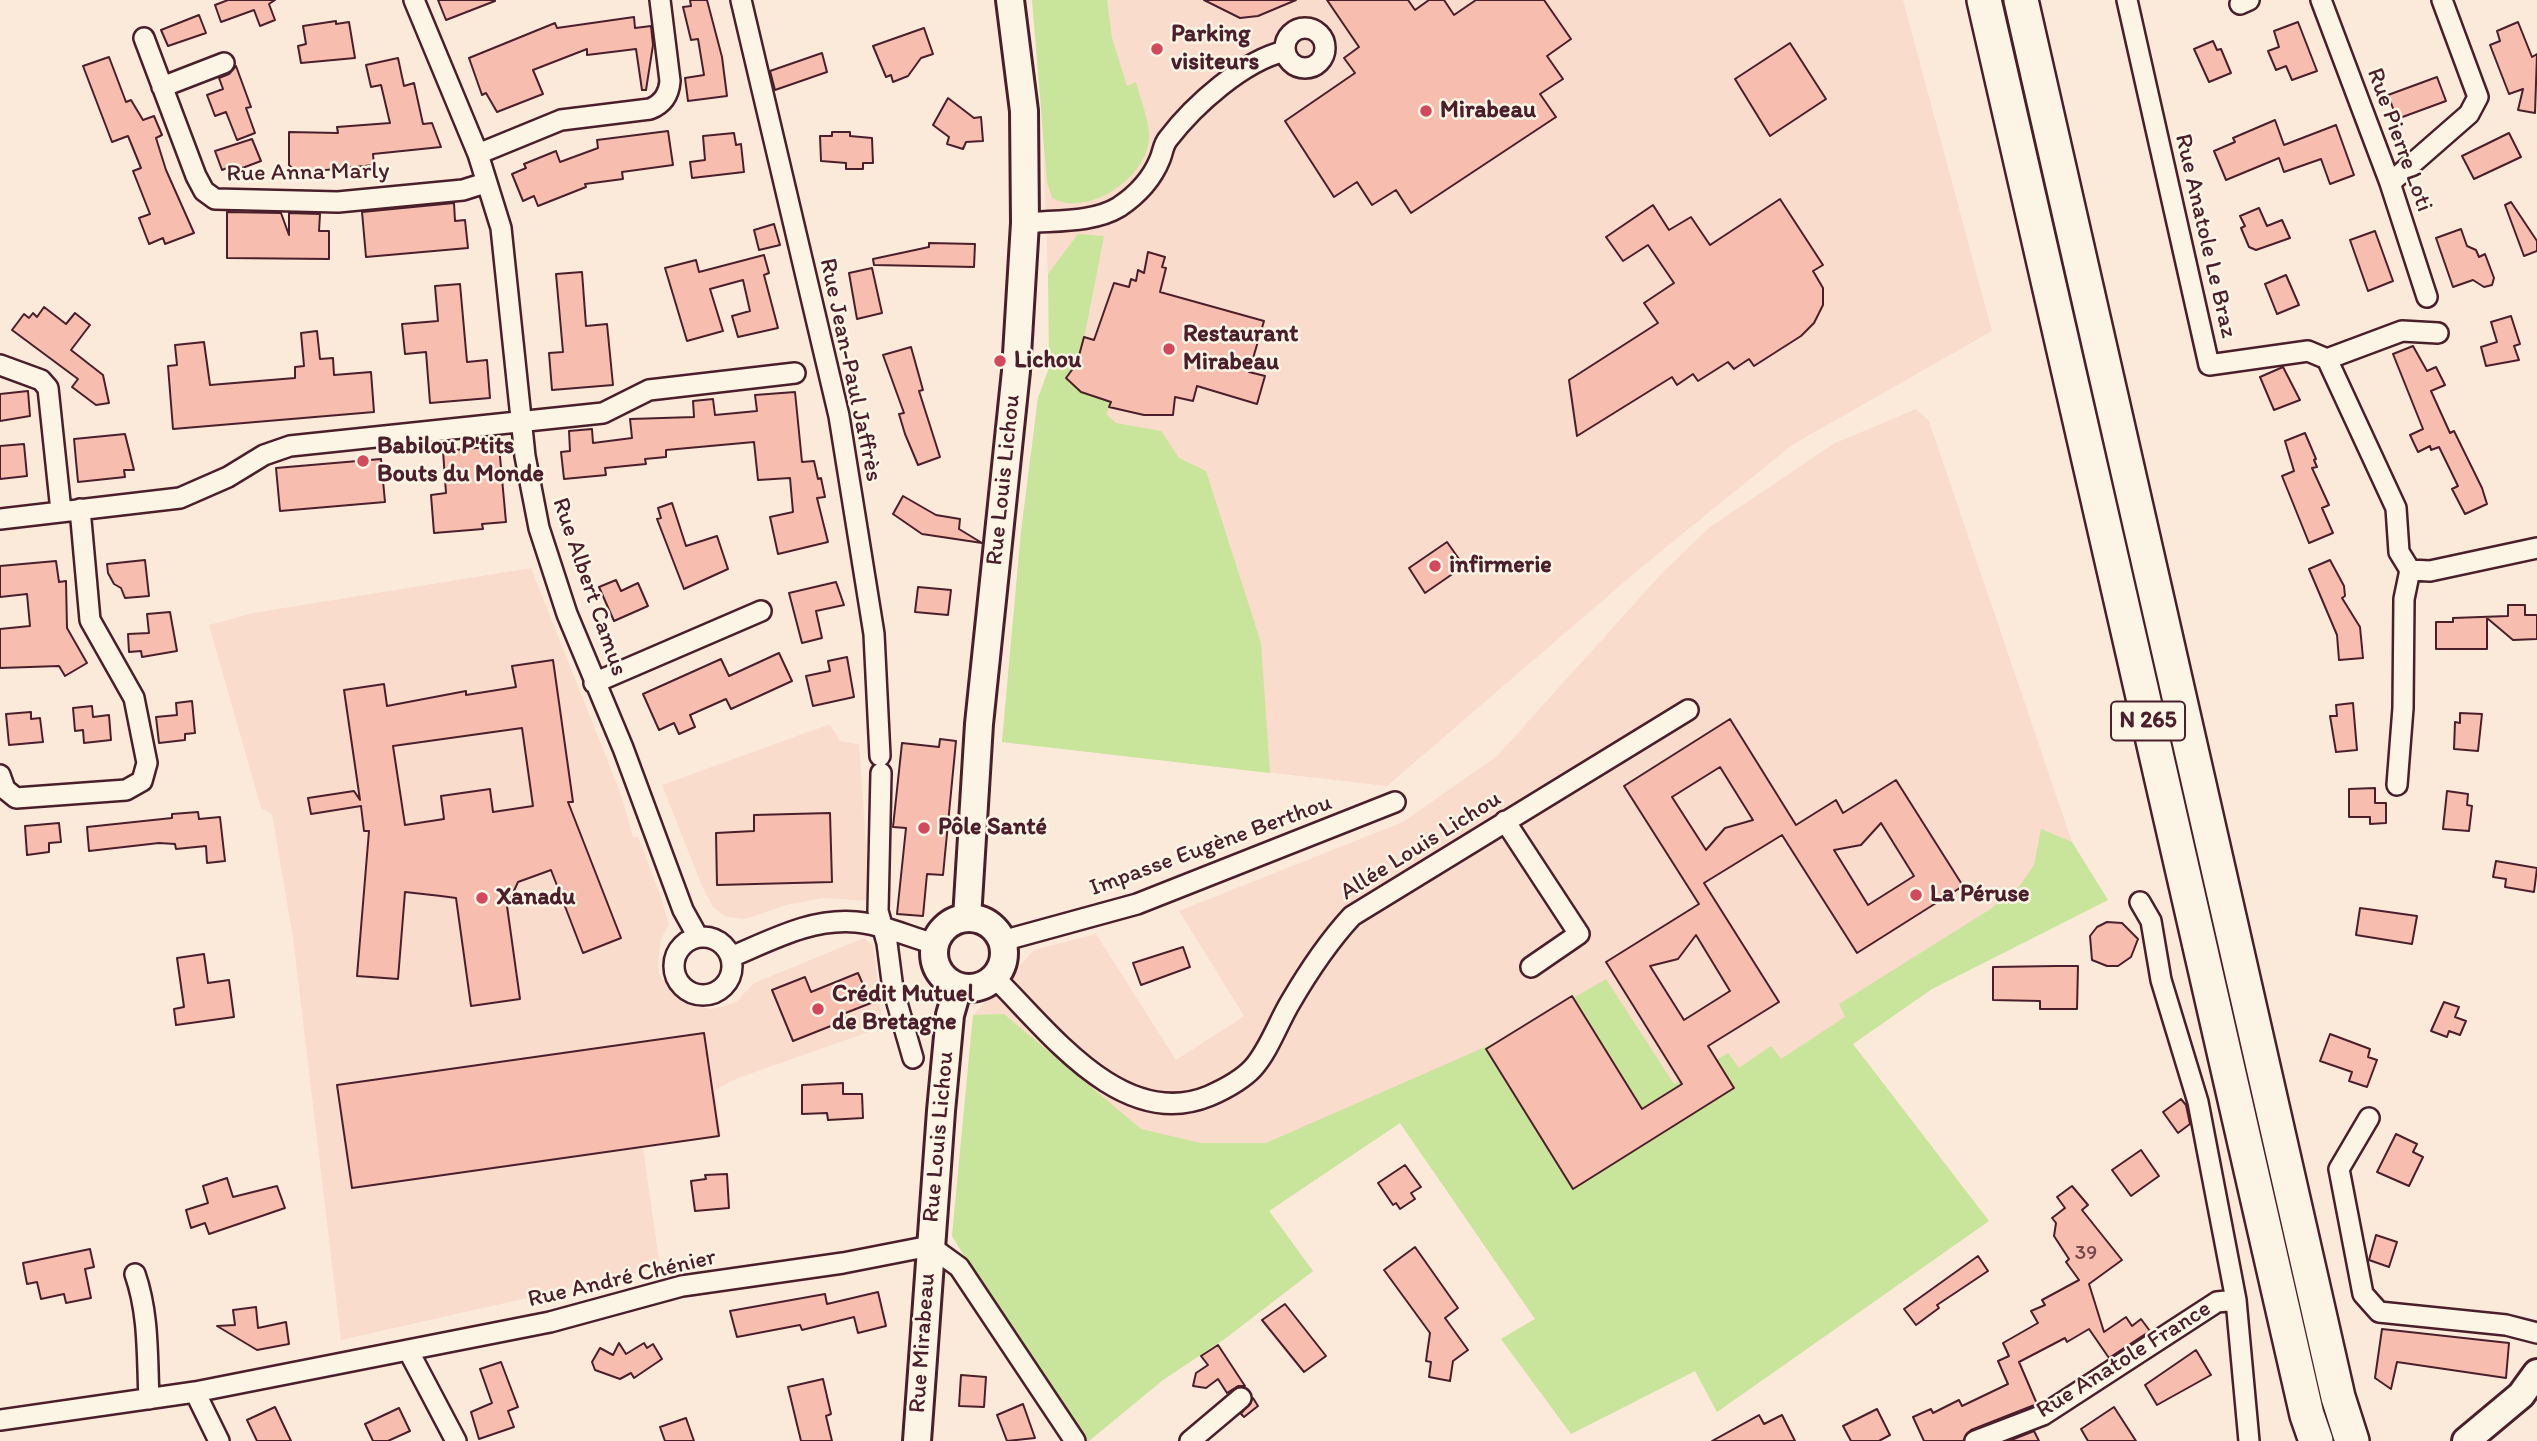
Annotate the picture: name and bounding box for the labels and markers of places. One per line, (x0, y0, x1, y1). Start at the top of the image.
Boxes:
place label: Parking visiteurs (1171, 21, 1259, 77)
marker: Parking visiteurs (1149, 41, 1165, 57)
place label: Mirabeau (1440, 97, 1536, 125)
marker: Mirabeau (1418, 103, 1434, 119)
place label: Restaurant Mirabeau (1183, 321, 1298, 377)
marker: Restaurant Mirabeau (1161, 341, 1177, 357)
place label: Lichou (1014, 347, 1081, 375)
marker: Lichou (992, 353, 1008, 369)
place label: Babilou P'tits Bouts du Monde (377, 433, 544, 489)
marker: Babilou P'tits Bouts du Monde (355, 453, 371, 469)
place label: infirmerie (1449, 552, 1552, 580)
marker: infirmerie (1427, 558, 1443, 574)
place label: Pôle Santé (938, 814, 1047, 842)
marker: Pôle Santé (916, 820, 932, 836)
place label: La Péruse (1930, 881, 2029, 909)
place label: Xanadu (496, 884, 575, 912)
marker: La Péruse (1908, 887, 1924, 903)
marker: Xanadu (474, 890, 490, 906)
place label: Crédit Mutuel de Bretagne (832, 981, 974, 1037)
marker: Crédit Mutuel de Bretagne (810, 1001, 826, 1017)

